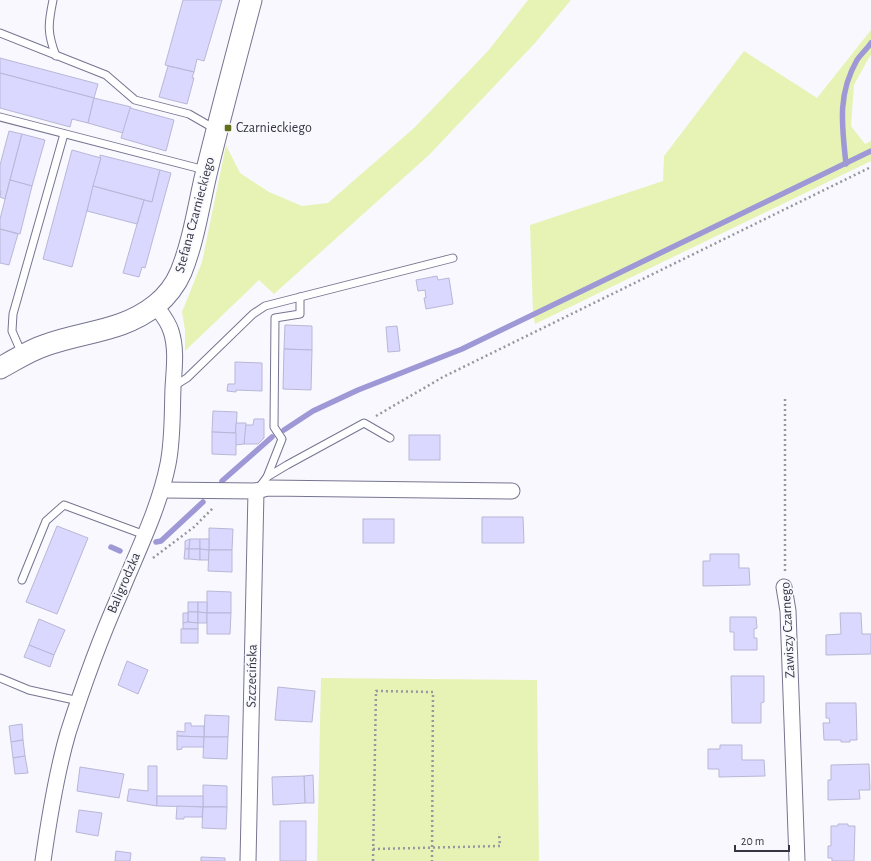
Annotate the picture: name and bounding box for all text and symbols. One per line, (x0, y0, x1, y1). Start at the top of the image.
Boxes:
place label: Czarnieckiego (236, 121, 312, 135)
marker: Czarnieckiego (223, 123, 233, 133)
street label: Stefana Czarnieckiego (173, 155, 217, 275)
street label: Baligrodzka (105, 550, 143, 615)
street label: Zawiszy Czarnego (778, 581, 798, 679)
street label: Szczecińska (244, 644, 260, 708)
scale bar (735, 827, 789, 853)
text: 20 m (741, 835, 764, 847)

